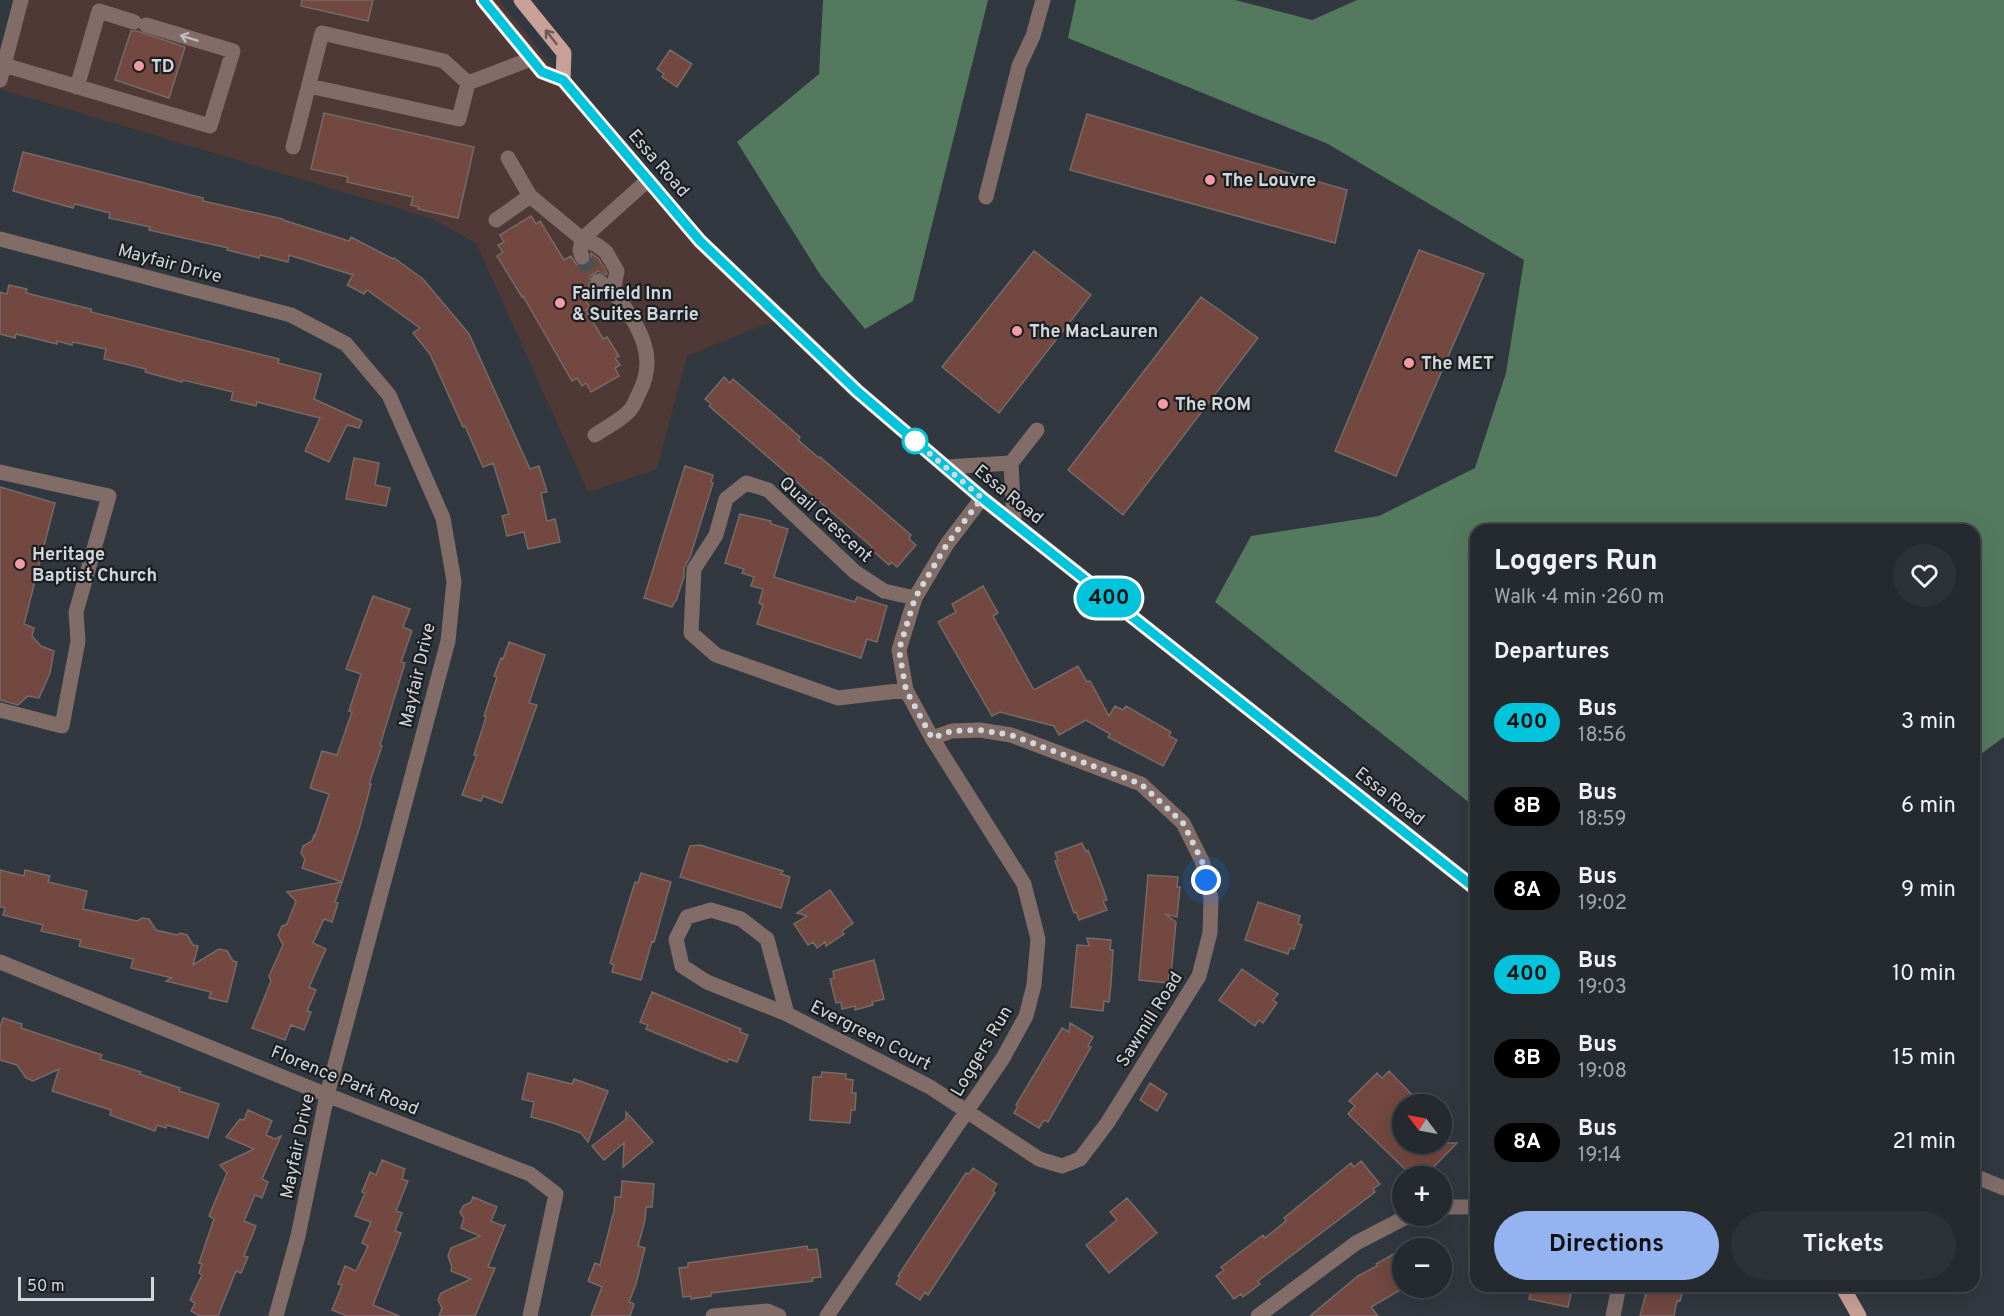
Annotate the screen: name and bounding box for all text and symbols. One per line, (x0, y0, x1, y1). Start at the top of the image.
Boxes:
one-way arrow (544, 29, 557, 45)
one-way arrow (180, 32, 199, 43)
place label: TD (151, 56, 175, 79)
marker: TD (132, 59, 146, 73)
street label: Essa Road (622, 125, 694, 203)
place label: The Louvre (1222, 170, 1316, 193)
marker: The Louvre (1203, 173, 1217, 187)
street label: Mayfair Drive (115, 240, 224, 289)
place label: Fairfield Inn & Suites Barrie (572, 283, 699, 327)
marker: Fairfield Inn & Suites Barrie (553, 296, 567, 310)
place label: The MacLauren (1029, 321, 1158, 344)
marker: The MacLauren (1010, 324, 1024, 338)
place label: The MET (1421, 353, 1494, 376)
marker: The MET (1402, 356, 1416, 370)
place label: The ROM (1175, 394, 1251, 417)
marker: The ROM (1156, 397, 1170, 411)
unlabelled marker (902, 428, 928, 454)
street label: Essa Road (969, 460, 1047, 530)
street label: Quail Crescent (773, 472, 877, 568)
place label: Heritage Baptist Church (32, 544, 157, 588)
text: Loggers Run (1494, 544, 1658, 580)
button: heart (1893, 544, 1956, 607)
marker: Heritage Baptist Church (13, 557, 27, 571)
line badge: 400 (1074, 578, 1144, 618)
text: 400 (1088, 585, 1130, 612)
text: Walk · 4 min · 260 m (1494, 585, 1665, 611)
street label: Mayfair Drive (395, 621, 442, 730)
text: Departures (1494, 639, 1610, 666)
text: Bus (1578, 696, 1617, 723)
text: 400 (1506, 709, 1548, 736)
text: 3 min (1901, 709, 1956, 736)
text: 18:56 (1578, 723, 1627, 749)
street label: Essa Road (1349, 763, 1429, 832)
text: Bus (1578, 780, 1617, 807)
text: 8B (1513, 793, 1541, 820)
text: 6 min (1901, 793, 1956, 820)
text: 18:59 (1578, 807, 1626, 833)
text: Bus (1578, 864, 1617, 891)
your location (1191, 865, 1221, 895)
text: 8A (1513, 877, 1541, 904)
text: 9 min (1901, 877, 1956, 904)
text: 19:02 (1578, 891, 1627, 917)
text: Bus (1578, 948, 1617, 975)
text: 400 (1506, 961, 1548, 988)
text: 10 min (1892, 961, 1956, 988)
street label: Sawmill Road (1112, 968, 1189, 1072)
text: 19:03 (1578, 975, 1627, 1001)
street label: Evergreen Court (806, 996, 935, 1077)
street label: Loggers Run (946, 1002, 1018, 1101)
text: Bus (1578, 1032, 1617, 1059)
street label: Florence Park Road (267, 1041, 422, 1122)
text: 8B (1513, 1045, 1541, 1072)
text: 15 min (1892, 1045, 1956, 1072)
text: 19:08 (1578, 1059, 1627, 1085)
street label: Mayfair Drive (276, 1092, 321, 1201)
north arrow (1392, 1094, 1452, 1154)
map controls (1392, 1094, 1452, 1298)
text: Bus (1578, 1116, 1617, 1143)
text: 8A (1513, 1129, 1541, 1156)
text: 21 min (1893, 1129, 1956, 1156)
text: 19:14 (1578, 1143, 1621, 1169)
button: + (1392, 1166, 1452, 1226)
button: Directions (1494, 1211, 1719, 1280)
button: Tickets (1731, 1211, 1956, 1280)
button: − (1392, 1238, 1452, 1298)
scale bar (18, 1274, 154, 1302)
text: 50 m (27, 1277, 65, 1297)

